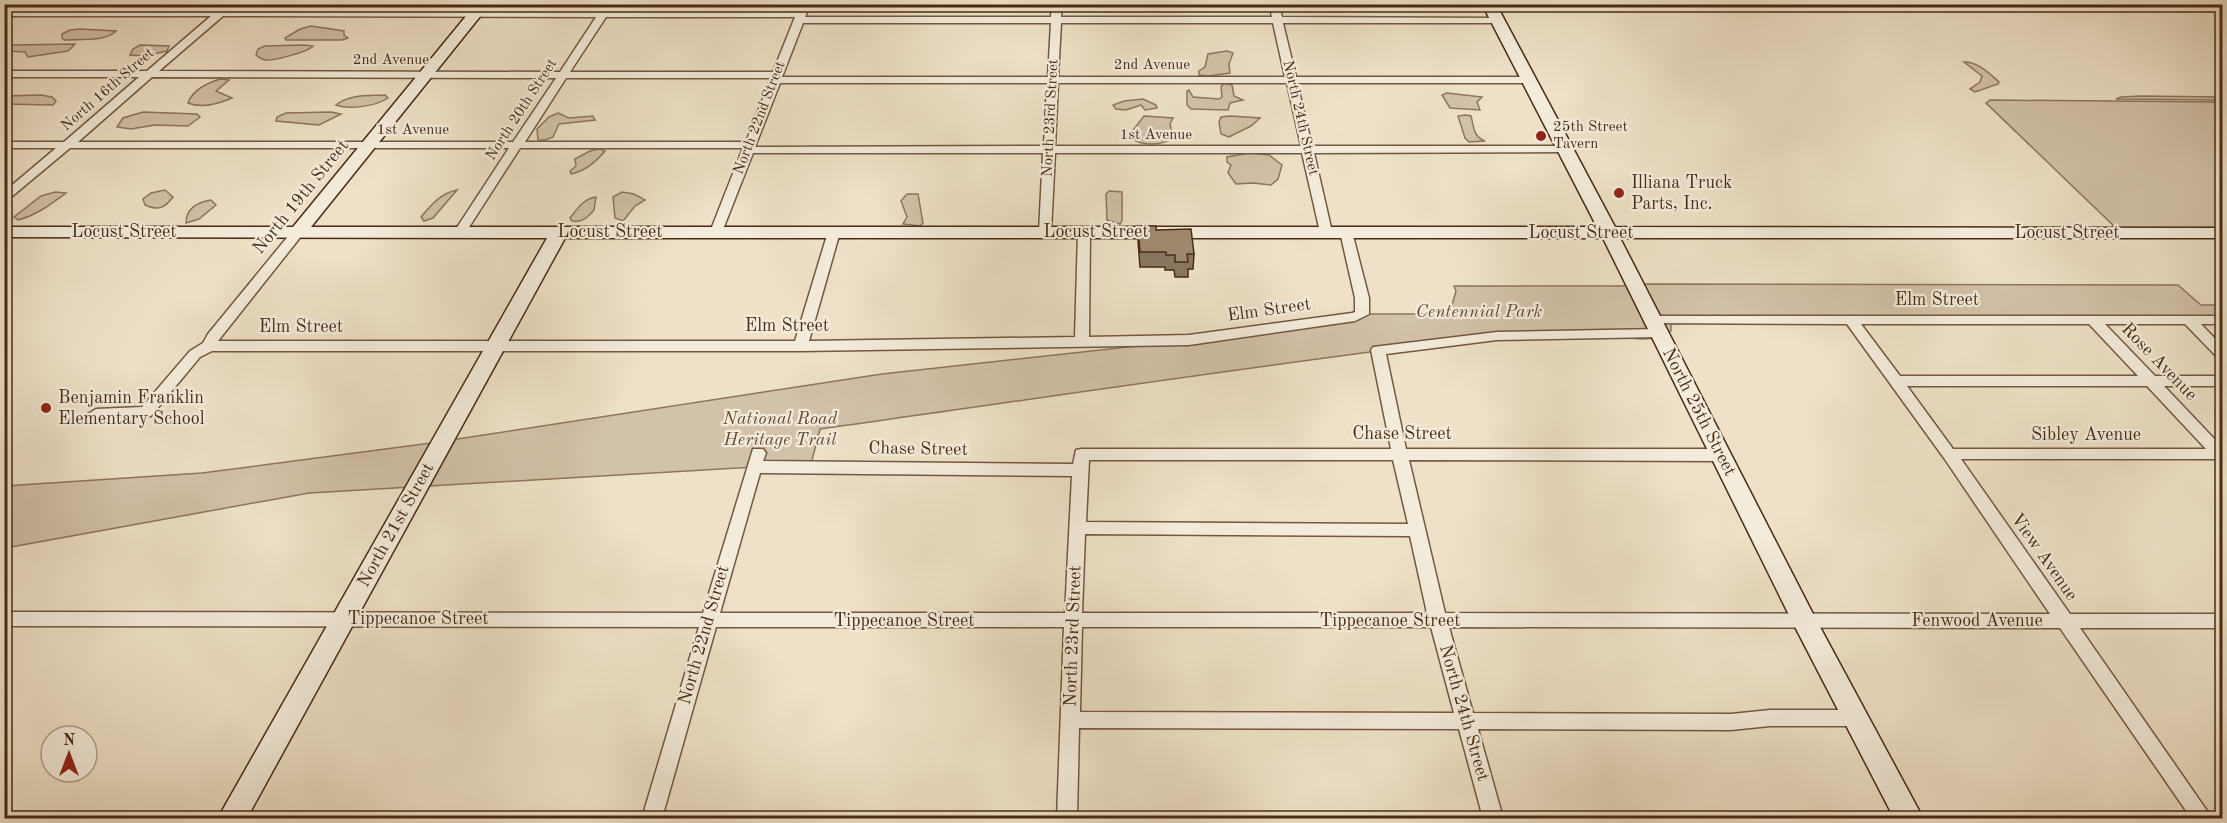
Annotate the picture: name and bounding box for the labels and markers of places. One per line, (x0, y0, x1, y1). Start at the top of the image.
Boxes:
place label: 25th Street Tavern (1553, 120, 1628, 152)
marker: 25th Street Tavern (1534, 129, 1548, 143)
place label: Illiana Truck Parts, Inc. (1631, 174, 1732, 213)
marker: Illiana Truck Parts, Inc. (1612, 186, 1626, 200)
place label: Benjamin Franklin Elementary School (58, 389, 205, 428)
marker: Benjamin Franklin Elementary School (39, 401, 53, 415)

